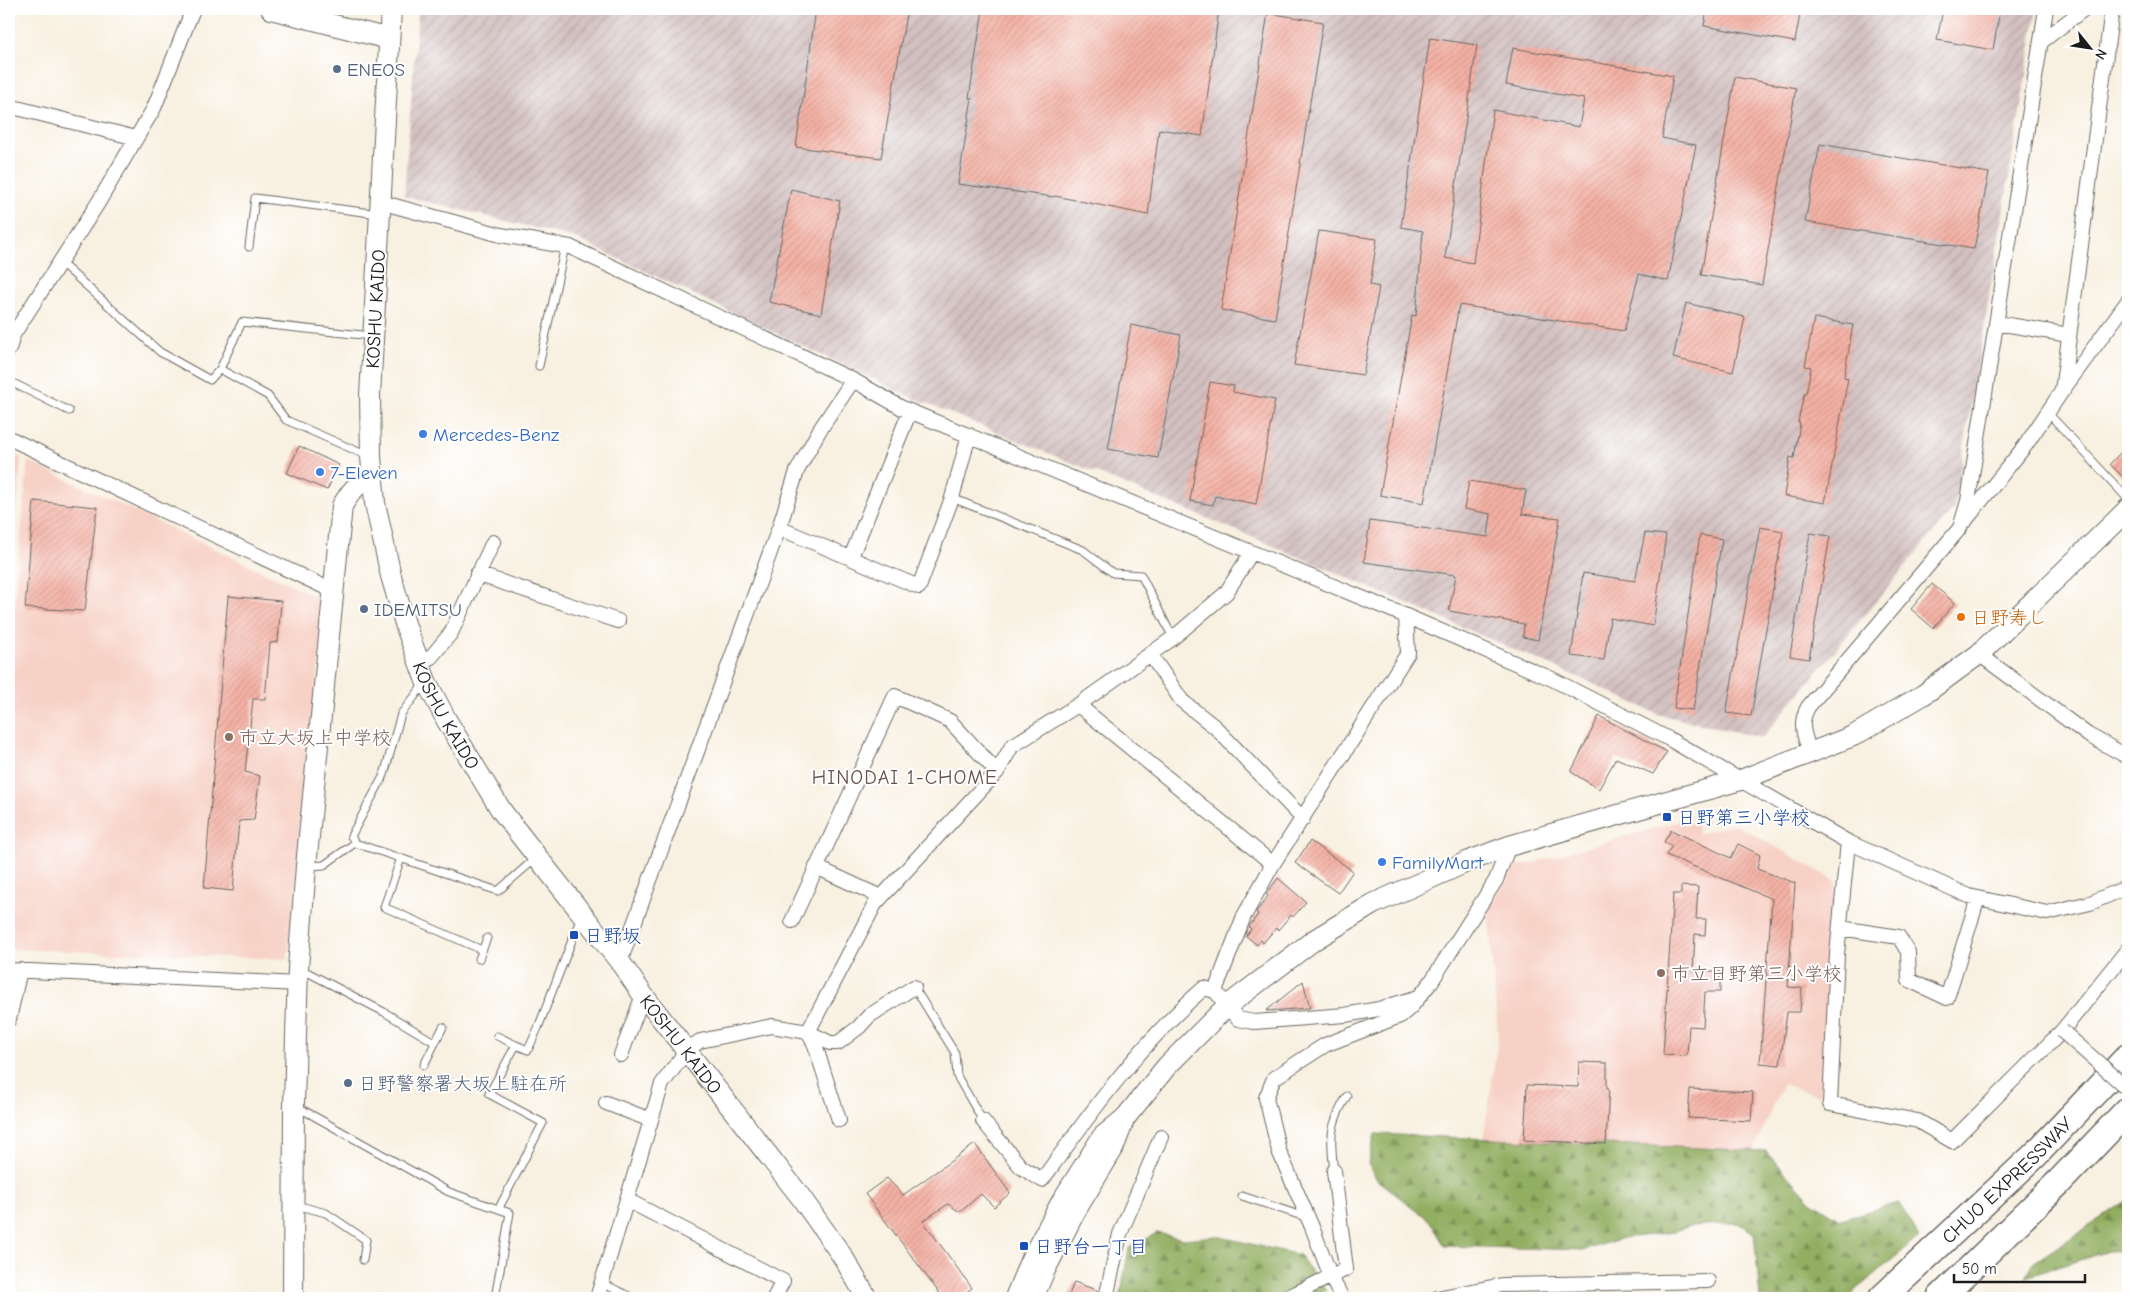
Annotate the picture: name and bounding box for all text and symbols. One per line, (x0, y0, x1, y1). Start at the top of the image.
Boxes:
north arrow (2064, 22, 2114, 72)
text: N (2091, 46, 2110, 62)
place label: ENEOS (347, 59, 405, 81)
marker: ENEOS (331, 63, 343, 75)
street label: KOSHU KAIDO (362, 249, 390, 369)
place label: Mercedes-Benz (433, 424, 559, 446)
marker: Mercedes-Benz (417, 428, 429, 440)
place label: 7-Eleven (330, 462, 398, 484)
marker: 7-Eleven (314, 466, 326, 478)
place label: IDEMITSU (374, 599, 462, 621)
marker: IDEMITSU (358, 603, 370, 615)
place label: 日野寿し (1971, 607, 2047, 629)
marker: 日野寿し (1955, 611, 1967, 623)
street label: KOSHU KAIDO (408, 659, 484, 774)
place label: 市立大坂上中学校 (239, 727, 391, 749)
marker: 市立大坂上中学校 (223, 731, 235, 743)
district label: HINODAI 1-CHOME (812, 766, 998, 789)
place label: 日野第三小学校 (1677, 807, 1810, 829)
marker: 日野第三小学校 (1661, 811, 1673, 823)
place label: FamilyMart (1392, 852, 1484, 874)
marker: FamilyMart (1376, 856, 1388, 868)
place label: 日野坂 (584, 925, 641, 947)
marker: 日野坂 (568, 929, 580, 941)
place label: 市立日野第三小学校 (1671, 963, 1842, 985)
marker: 市立日野第三小学校 (1655, 967, 1667, 979)
street label: KOSHU KAIDO (635, 991, 726, 1098)
place label: 日野警察署大坂上駐在所 (358, 1073, 567, 1095)
marker: 日野警察署大坂上駐在所 (342, 1077, 354, 1089)
street label: CHUO EXPRESSWAY (1938, 1112, 2078, 1248)
place label: 日野台一丁目 (1034, 1236, 1148, 1258)
marker: 日野台一丁目 (1018, 1240, 1030, 1252)
scale bar (1954, 1252, 2086, 1284)
text: 50 m (1962, 1260, 1997, 1278)

